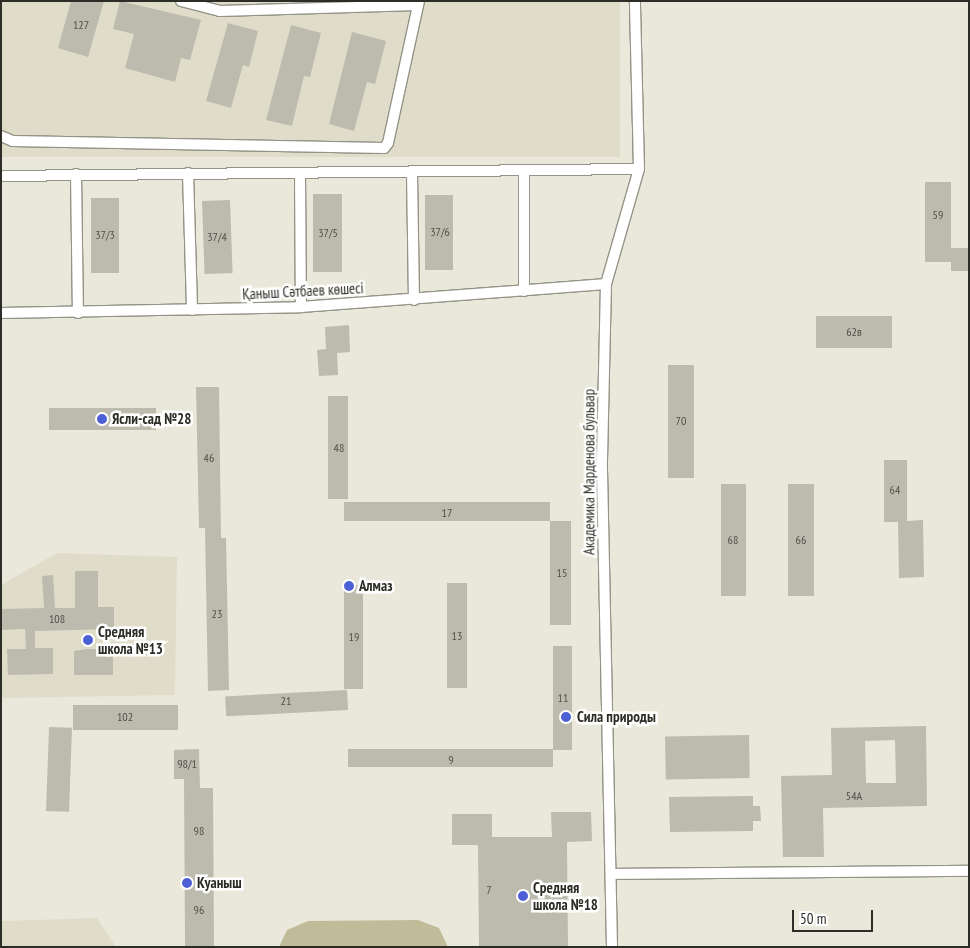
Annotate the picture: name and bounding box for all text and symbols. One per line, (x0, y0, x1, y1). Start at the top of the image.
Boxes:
house number: 127 (73, 18, 89, 32)
house number: 59 (933, 208, 943, 222)
house number: 37/6 (430, 225, 450, 239)
house number: 37/5 (318, 226, 338, 240)
house number: 37/3 (95, 228, 115, 242)
house number: 37/4 (207, 230, 227, 244)
street label: Қаныш Сәтбаев көшесі (242, 279, 364, 303)
house number: 62в (846, 325, 862, 339)
street label: Академика Марденова бульвар (580, 389, 598, 555)
place label: Ясли-сад №28 (112, 410, 191, 428)
marker: Ясли-сад №28 (96, 413, 108, 425)
house number: 70 (676, 414, 686, 428)
house number: 48 (334, 441, 344, 455)
house number: 46 (204, 451, 214, 465)
house number: 64 (890, 483, 900, 497)
house number: 17 (442, 506, 452, 520)
house number: 68 (728, 533, 738, 547)
house number: 66 (796, 533, 806, 547)
house number: 15 (557, 566, 567, 580)
place label: Алмаз (359, 577, 392, 595)
marker: Алмаз (343, 580, 355, 592)
house number: 23 (212, 607, 222, 621)
house number: 108 (49, 612, 65, 626)
place label: Средняя школа №13 (98, 622, 163, 657)
house number: 13 (452, 629, 462, 643)
house number: 19 (349, 630, 359, 644)
marker: Средняя школа №13 (82, 634, 94, 646)
house number: 11 (558, 691, 568, 705)
house number: 21 (281, 694, 291, 708)
place label: Сила природы (577, 708, 656, 726)
house number: 102 (117, 710, 133, 724)
marker: Сила природы (559, 710, 573, 724)
house number: 9 (448, 753, 454, 767)
house number: 98/1 (177, 757, 197, 771)
house number: 54А (846, 789, 862, 803)
house number: 98 (194, 824, 204, 838)
place label: Куаныш (197, 874, 242, 892)
marker: Куаныш (181, 877, 193, 889)
place label: Средняя школа №18 (533, 878, 598, 913)
house number: 7 (486, 883, 492, 897)
marker: Средняя школа №18 (517, 890, 529, 902)
scale bar (795, 900, 876, 932)
house number: 96 (194, 903, 204, 917)
text: 50 m (800, 909, 826, 928)

